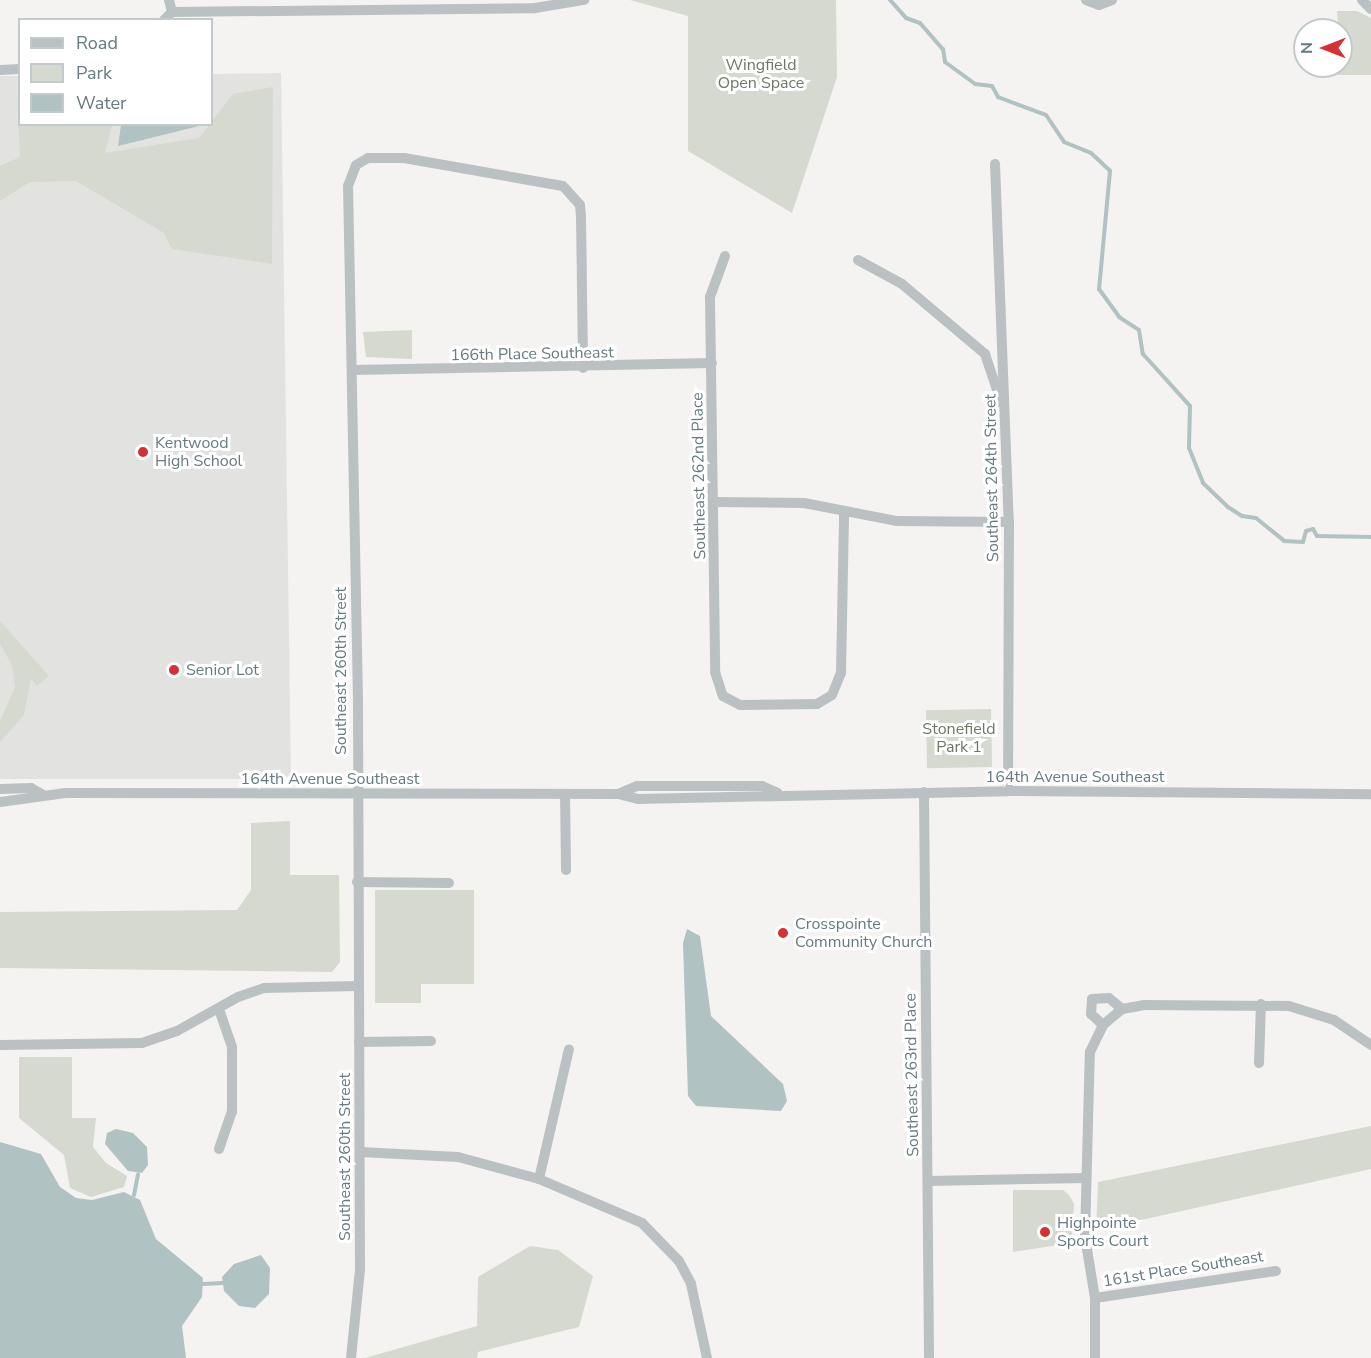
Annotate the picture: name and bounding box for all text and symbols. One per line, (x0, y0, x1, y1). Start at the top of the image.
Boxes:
legend (18, 18, 213, 126)
north arrow (1293, 18, 1353, 78)
text: Road (76, 31, 118, 55)
text: N (1296, 42, 1318, 54)
park label: Wingfield Open Space (718, 55, 804, 93)
text: Park (76, 61, 112, 85)
text: Water (76, 91, 127, 115)
street label: 166th Place Southeast (450, 343, 614, 365)
street label: Southeast 262nd Place (688, 392, 710, 560)
street label: Southeast 264th Street (981, 394, 1003, 562)
place label: Kentwood High School (155, 433, 242, 471)
marker: Kentwood High School (136, 445, 150, 459)
street label: Southeast 260th Street (331, 587, 351, 755)
place label: Senior Lot (186, 660, 259, 680)
marker: Senior Lot (167, 663, 181, 677)
park label: Stonefield Park 1 (922, 719, 996, 757)
street label: 164th Avenue Southeast (986, 767, 1164, 787)
street label: 164th Avenue Southeast (241, 769, 419, 789)
place label: Crosspointe Community Church (795, 914, 932, 952)
marker: Crosspointe Community Church (776, 926, 790, 940)
street label: Southeast 263rd Place (901, 993, 923, 1157)
street label: Southeast 260th Street (335, 1073, 355, 1241)
place label: Highpointe Sports Court (1057, 1213, 1148, 1251)
marker: Highpointe Sports Court (1038, 1225, 1052, 1239)
street label: 161st Place Southeast (1102, 1247, 1264, 1291)

